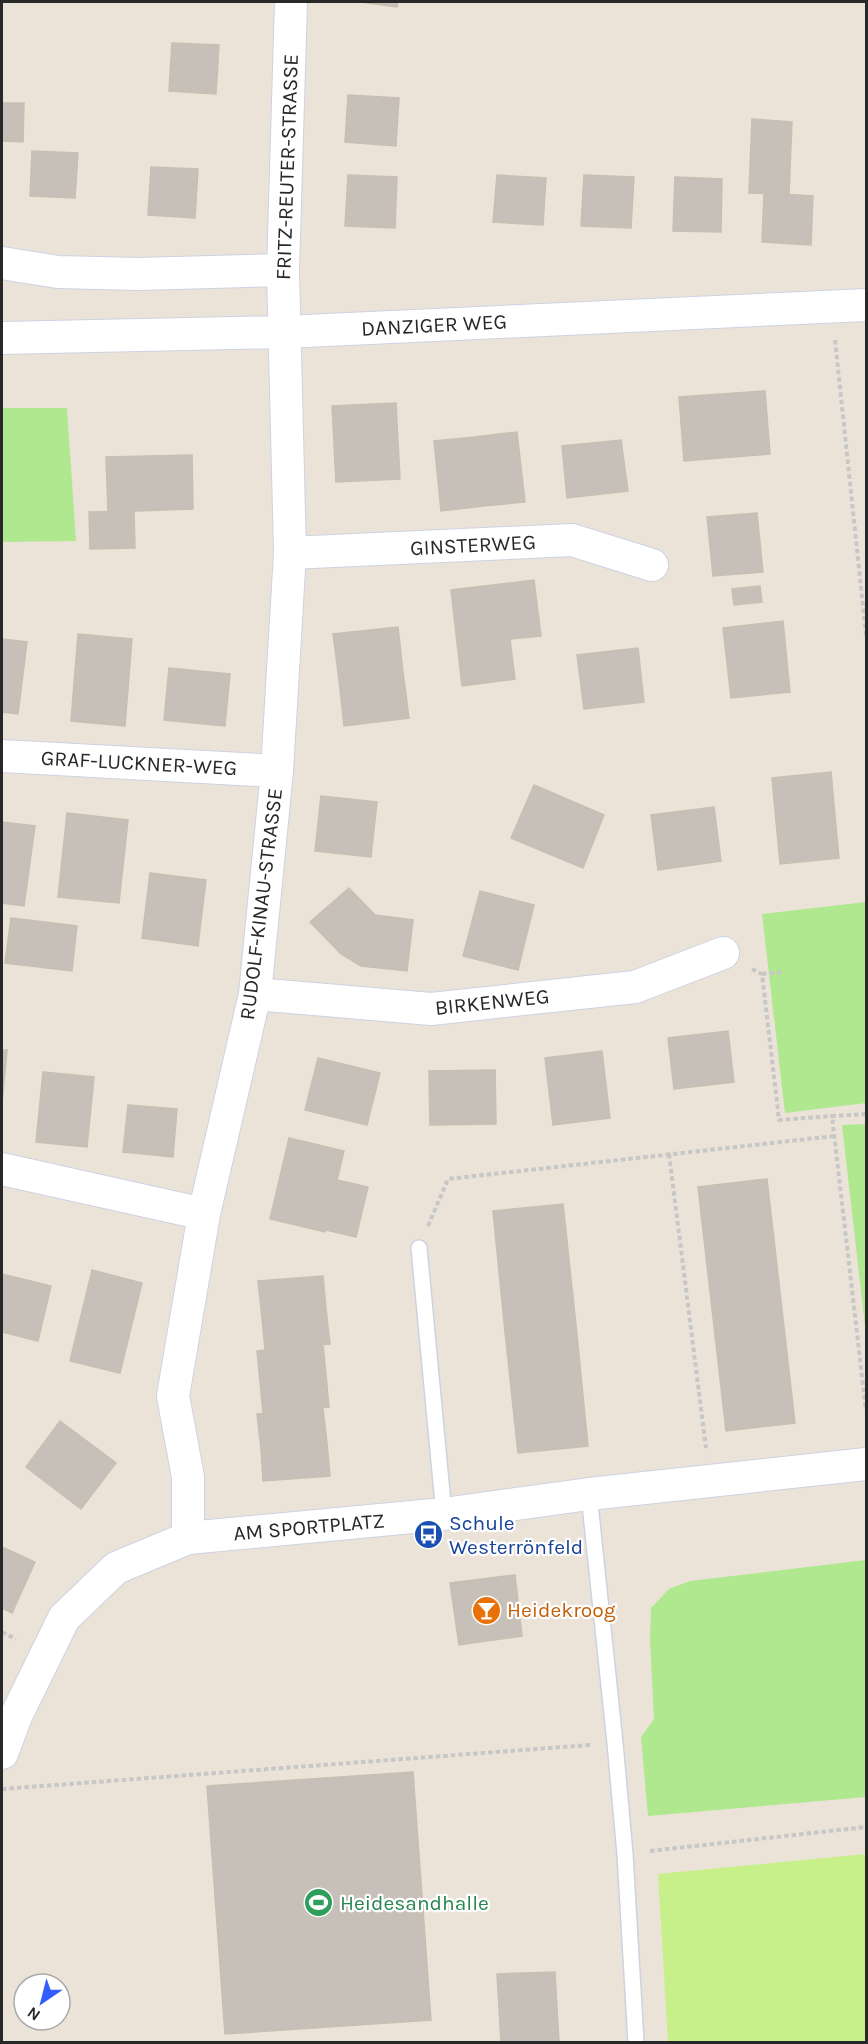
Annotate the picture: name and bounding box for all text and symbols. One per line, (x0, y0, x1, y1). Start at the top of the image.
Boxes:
street label: FRITZ-REUTER-STRASSE (271, 54, 303, 280)
street label: DANZIGER WEG (361, 309, 507, 341)
street label: GINSTERWEG (410, 530, 536, 560)
street label: GRAF-LUCKNER-WEG (40, 746, 238, 780)
street label: RUDOLF-KINAU-STRASSE (235, 787, 287, 1021)
street label: BIRKENWEG (434, 984, 550, 1020)
street label: AM SPORTPLATZ (232, 1508, 386, 1546)
place label: Schule Westerrönfeld (449, 1511, 583, 1559)
bus stop icon: Schule Westerrönfeld (412, 1519, 444, 1551)
bar icon: Heidekroog (470, 1594, 502, 1626)
place label: Heidekroog (507, 1598, 616, 1622)
sports icon: Heidesandhalle (303, 1887, 335, 1919)
place label: Heidesandhalle (340, 1891, 489, 1915)
north arrow (12, 1972, 72, 2032)
text: N (24, 2003, 44, 2025)

